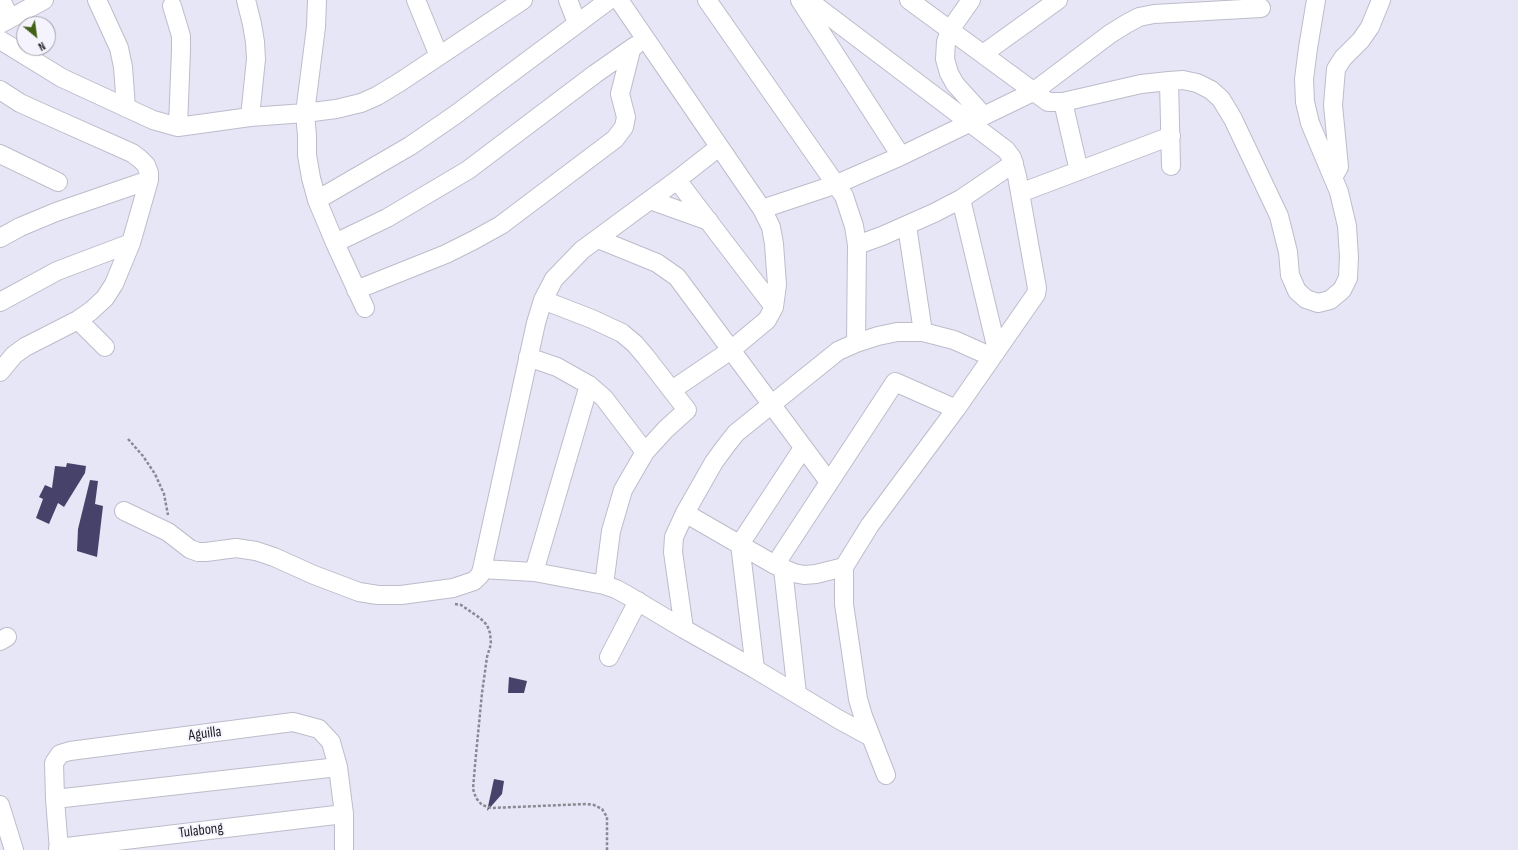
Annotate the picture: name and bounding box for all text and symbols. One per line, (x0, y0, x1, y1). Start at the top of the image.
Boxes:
north arrow (16, 16, 56, 56)
text: N (36, 39, 47, 53)
street label: Aguilla (188, 723, 222, 745)
street label: Tulabong (178, 819, 224, 843)

